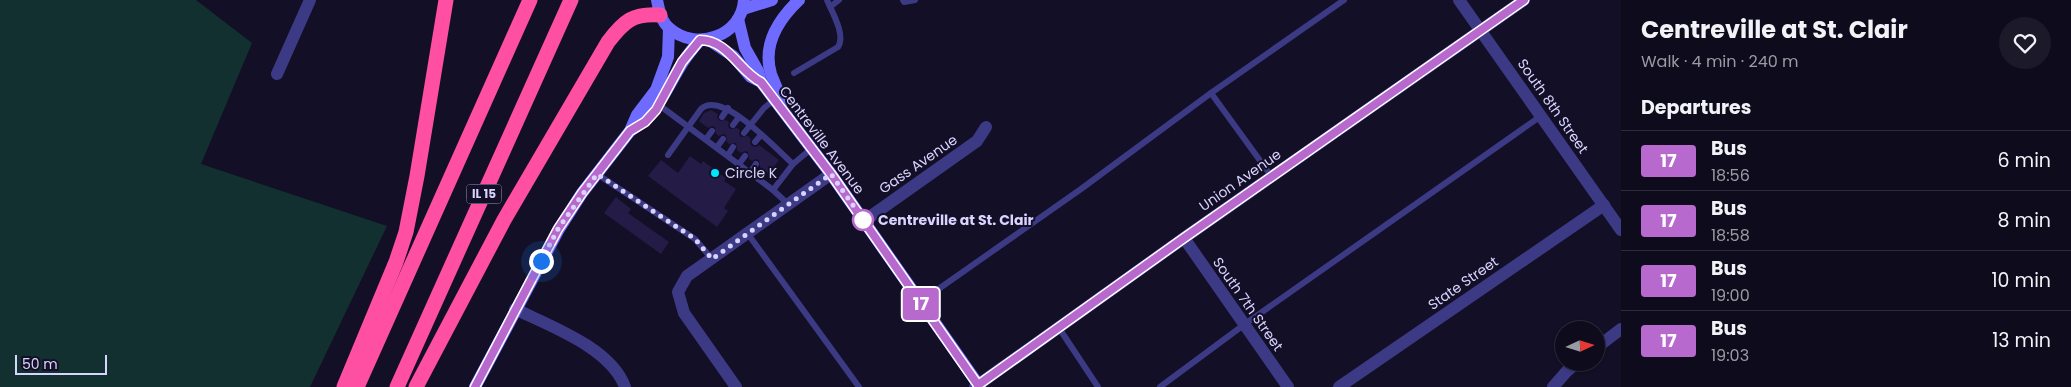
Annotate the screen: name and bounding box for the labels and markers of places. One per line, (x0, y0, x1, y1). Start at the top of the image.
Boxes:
place label: Circle K (725, 163, 778, 183)
marker: Circle K (709, 167, 721, 179)
marker: Centreville at St. Clair (852, 209, 874, 231)
place label: Centreville at St. Clair (878, 210, 1034, 230)

